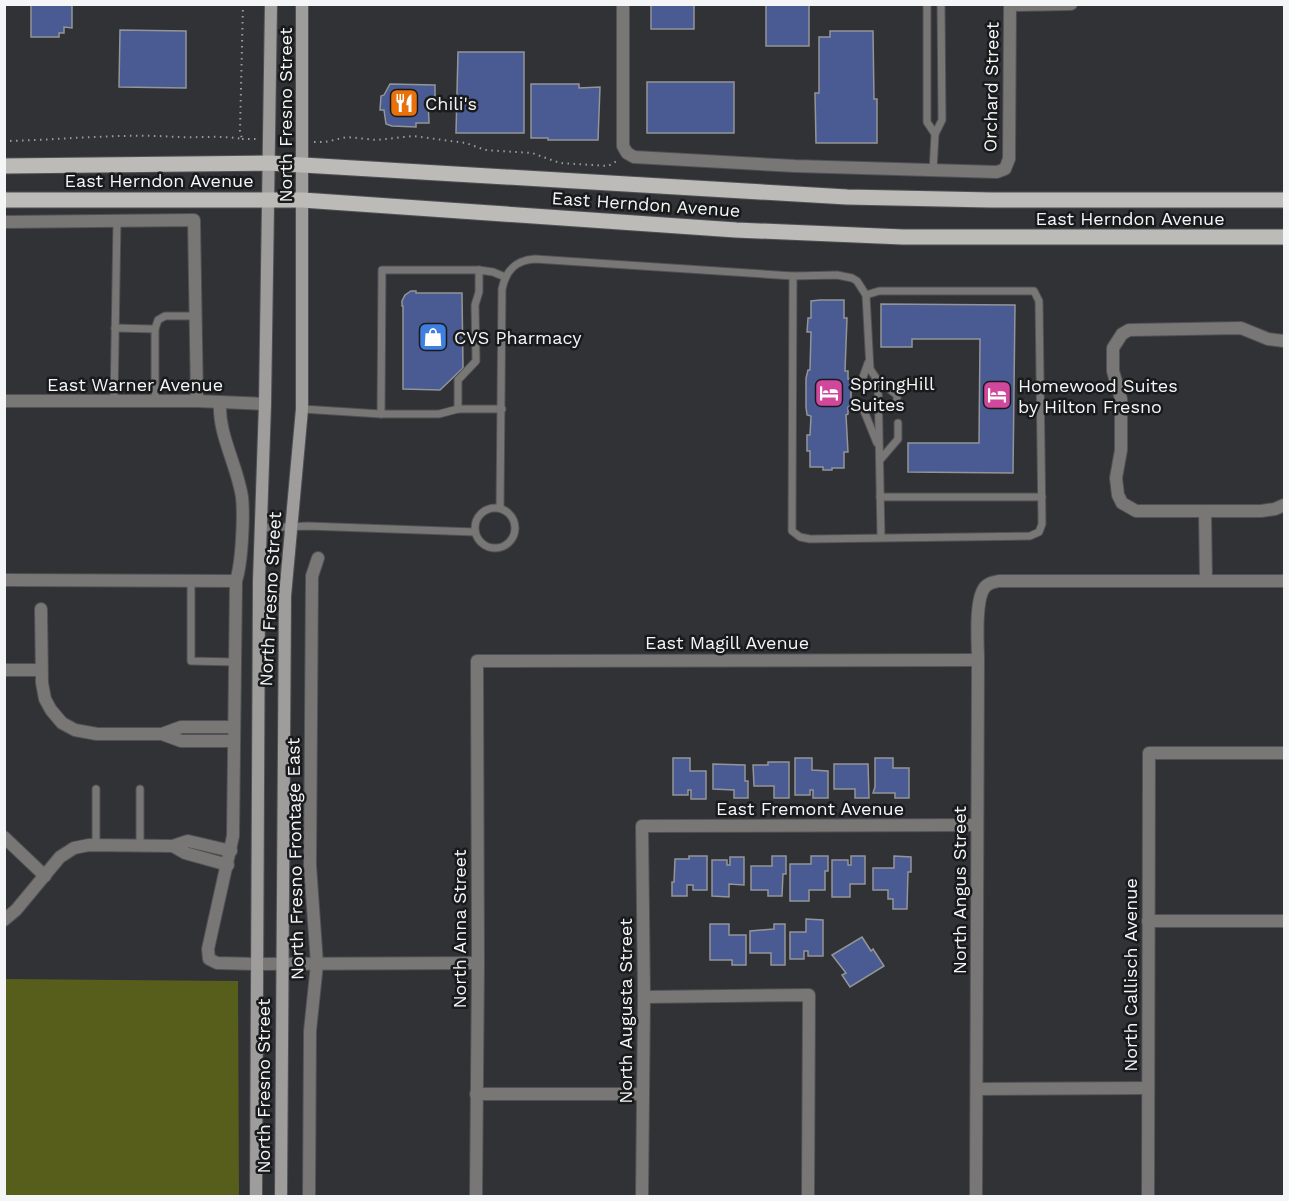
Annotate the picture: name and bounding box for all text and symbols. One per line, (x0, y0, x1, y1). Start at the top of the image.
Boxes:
street label: Orchard Street (979, 21, 1003, 152)
street label: North Fresno Street (275, 27, 296, 202)
restaurant icon: Chili's (388, 87, 420, 119)
place label: Chili's (425, 93, 477, 114)
street label: East Herndon Avenue (64, 170, 254, 191)
street label: East Herndon Avenue (551, 187, 741, 221)
street label: East Herndon Avenue (1035, 208, 1225, 229)
shop icon: CVS Pharmacy (417, 321, 449, 353)
place label: CVS Pharmacy (454, 327, 582, 348)
place label: SpringHill Suites (850, 373, 935, 415)
street label: East Warner Avenue (47, 374, 223, 395)
place label: Homewood Suites by Hilton Fresno (1018, 375, 1178, 417)
hotel icon: SpringHill Suites (813, 377, 845, 409)
hotel icon: Homewood Suites by Hilton Fresno (981, 379, 1013, 411)
street label: North Fresno Street (255, 511, 285, 687)
street label: East Magill Avenue (645, 632, 809, 653)
street label: North Fresno Frontage East (282, 737, 308, 980)
street label: East Fremont Avenue (716, 798, 904, 819)
street label: North Angus Street (949, 805, 970, 974)
street label: North Anna Street (449, 849, 470, 1009)
street label: North Callisch Avenue (1120, 878, 1141, 1072)
street label: North Augusta Street (615, 918, 636, 1104)
street label: North Fresno Street (253, 998, 274, 1173)

